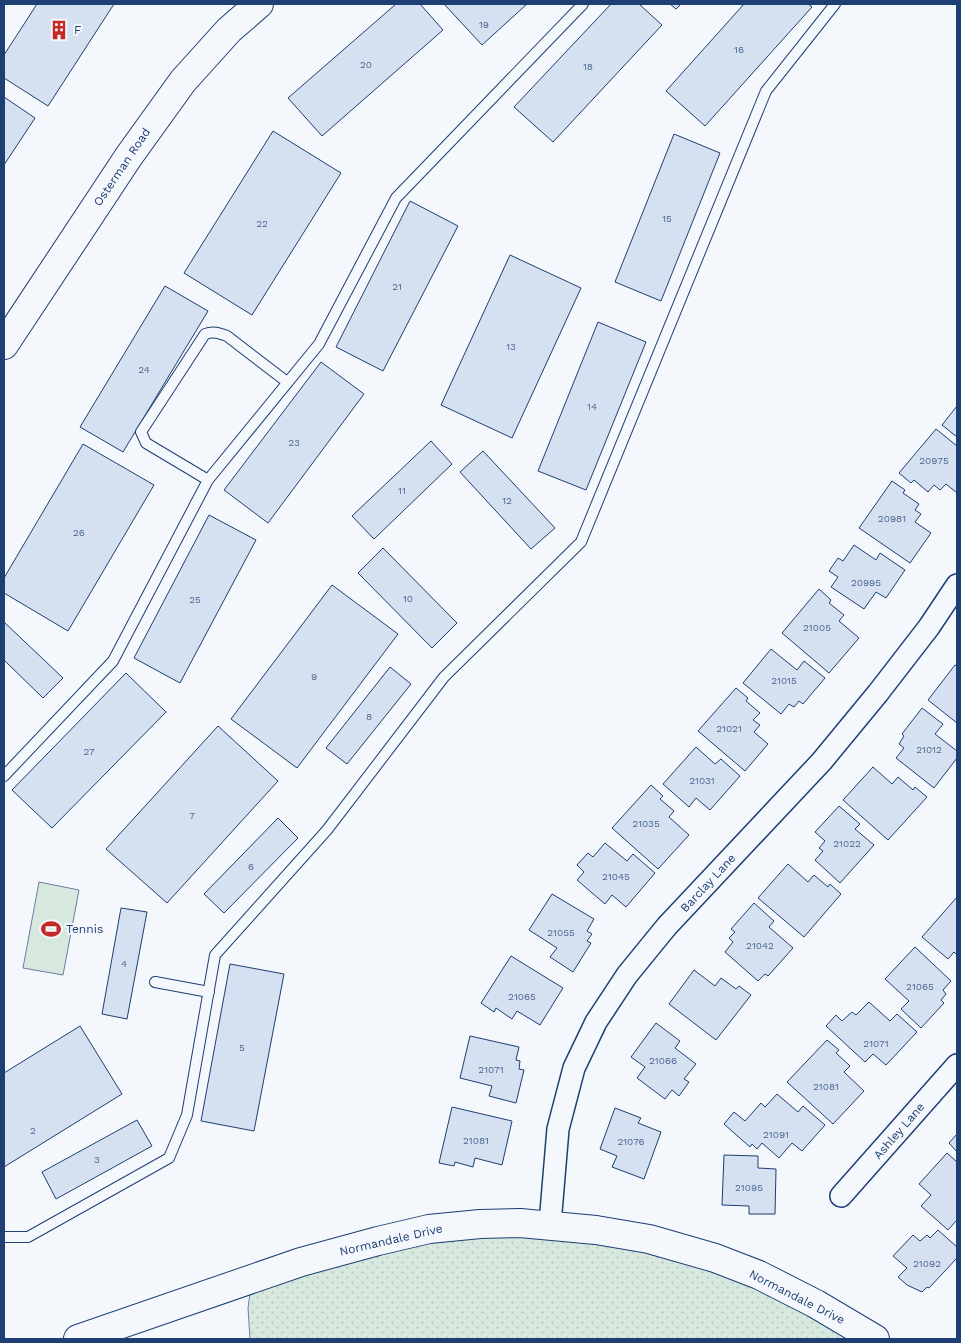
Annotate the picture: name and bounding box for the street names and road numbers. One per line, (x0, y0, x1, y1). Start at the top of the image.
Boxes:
street label: Osterman Road (91, 125, 153, 209)
street label: Barclay Lane (677, 851, 739, 915)
street label: Ashley Lane (871, 1100, 927, 1162)
street label: Normandale Drive (338, 1221, 444, 1259)
street label: Normandale Drive (747, 1267, 847, 1327)

